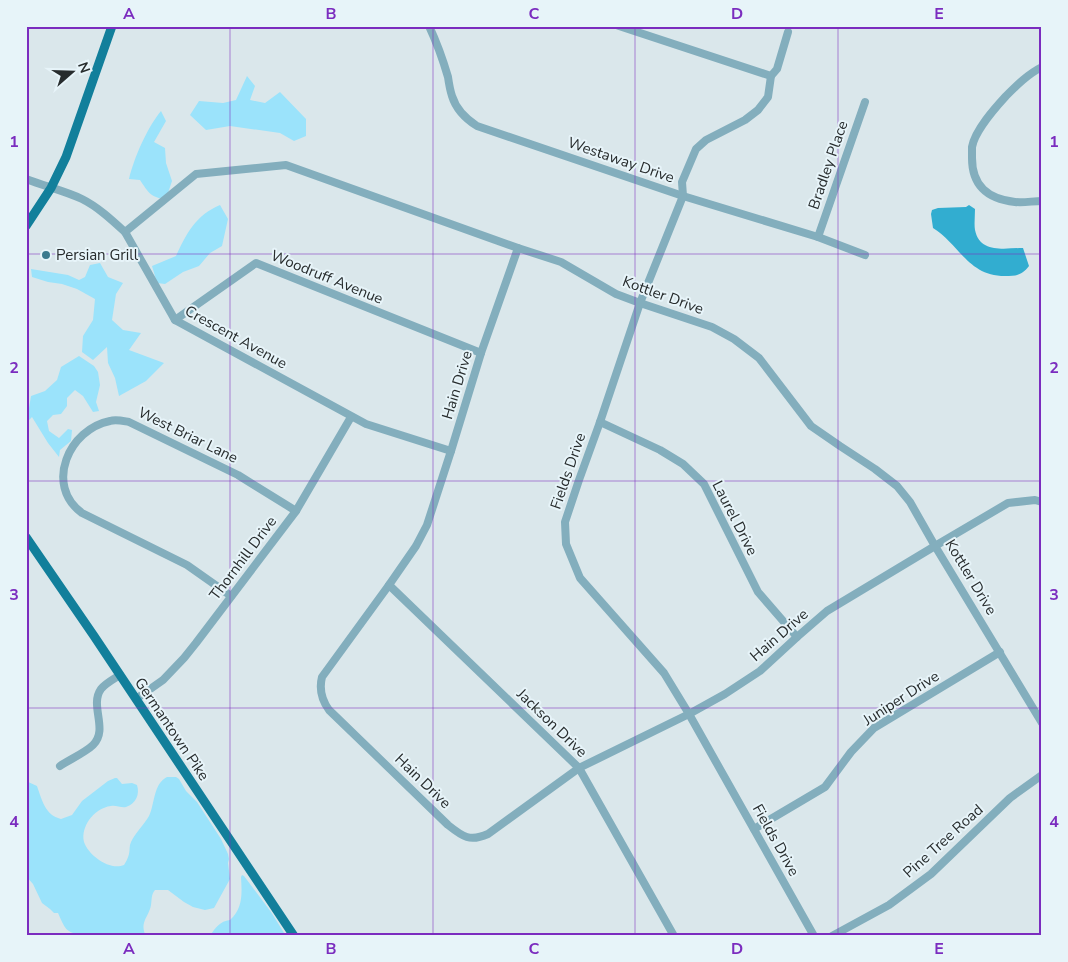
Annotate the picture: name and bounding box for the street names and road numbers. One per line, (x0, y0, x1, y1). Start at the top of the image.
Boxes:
street label: Bradley Place (803, 118, 853, 212)
street label: Westaway Drive (565, 132, 677, 188)
street label: Woodruff Avenue (268, 245, 386, 309)
street label: Kottler Drive (620, 271, 706, 319)
street label: Crescent Avenue (181, 301, 291, 373)
street label: Hain Drive (437, 348, 477, 422)
street label: West Briar Lane (135, 402, 241, 468)
street label: Fields Drive (546, 430, 590, 512)
street label: Laurel Drive (708, 477, 762, 559)
street label: Thornhill Drive (205, 512, 281, 604)
street label: Kottler Drive (941, 535, 1001, 619)
street label: Hain Drive (746, 604, 812, 666)
street label: Juniper Drive (858, 666, 943, 731)
street label: Germantown Pike (130, 674, 214, 784)
street label: Jackson Drive (512, 684, 592, 762)
street label: Hain Drive (391, 749, 455, 813)
street label: Fields Drive (748, 800, 804, 880)
street label: Pine Tree Road (899, 800, 987, 882)

